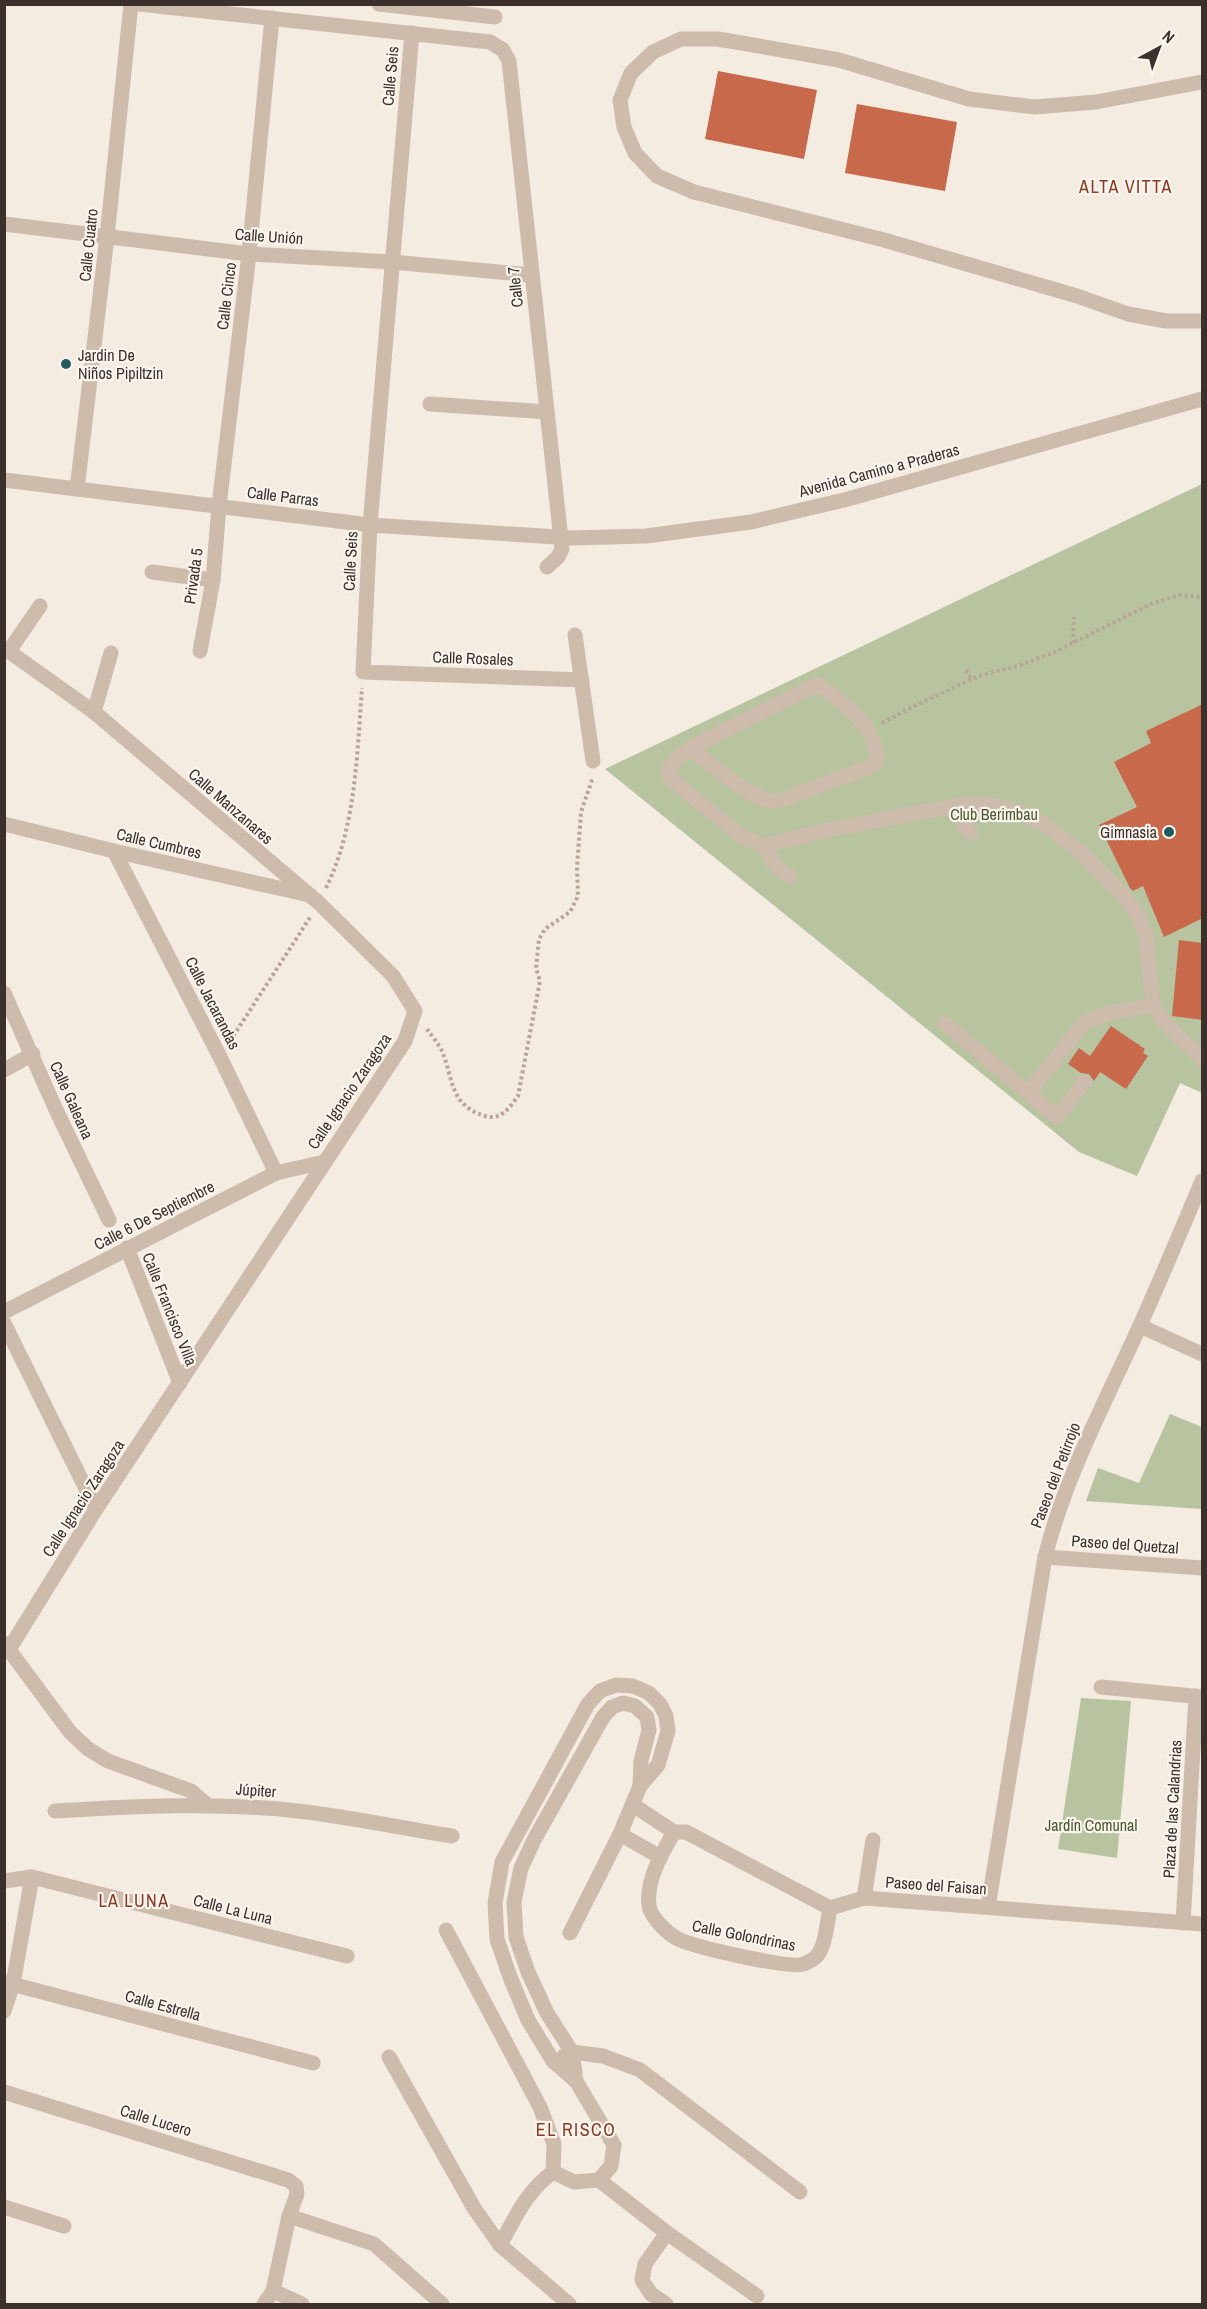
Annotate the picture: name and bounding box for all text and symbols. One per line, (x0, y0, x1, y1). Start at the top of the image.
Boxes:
north arrow (1129, 18, 1189, 78)
text: N (1158, 25, 1180, 48)
street label: Calle Seis (376, 45, 404, 107)
district label: ALTA VITTA (1078, 174, 1173, 199)
street label: Calle Cuatro (73, 208, 103, 282)
street label: Calle Unión (234, 223, 304, 249)
street label: Calle Cinco (211, 261, 241, 331)
street label: Calle 7 (502, 266, 528, 308)
place label: Jardin De Niños Pipiltzin (78, 344, 163, 384)
marker: Jardin De Niños Pipiltzin (59, 357, 73, 371)
street label: Avenida Camino a Praderas (795, 438, 962, 502)
street label: Calle Parras (246, 481, 320, 511)
street label: Calle Seis (337, 531, 363, 591)
street label: Privada 5 (178, 547, 208, 605)
street label: Calle Rosales (432, 646, 514, 670)
street label: Calle Manzanares (184, 763, 278, 849)
park label: Club Berimbau (950, 803, 1038, 825)
place label: Gimnasia (1100, 821, 1158, 843)
street label: Calle Cumbres (114, 823, 204, 863)
marker: Gimnasia (1162, 825, 1176, 839)
street label: Calle Jacarandas (180, 953, 246, 1053)
street label: Calle Ignacio Zaragoza (302, 1028, 396, 1153)
street label: Calle Galeana (45, 1058, 99, 1143)
street label: Calle 6 De Septiembre (90, 1175, 218, 1255)
street label: Calle Francisco Villa (137, 1249, 203, 1369)
street label: Paseo del Petirrojo (1025, 1419, 1085, 1531)
street label: Calle Ignacio Zaragoza (37, 1435, 130, 1561)
street label: Paseo del Quetzal (1071, 1529, 1179, 1559)
street label: Plaza de las Calandrias (1157, 1739, 1187, 1879)
street label: Júpiter (235, 1778, 277, 1802)
park label: Jardín Comunal (1045, 1814, 1137, 1836)
street label: Paseo del Faisan (885, 1870, 987, 1900)
district label: LA LUNA (98, 1888, 170, 1913)
street label: Calle La Luna (191, 1889, 276, 1930)
street label: Calle Golondrinas (690, 1914, 798, 1956)
street label: Calle Estrella (123, 1984, 204, 2026)
street label: Calle Lucero (118, 2099, 194, 2141)
district label: EL RISCO (536, 2117, 616, 2142)

